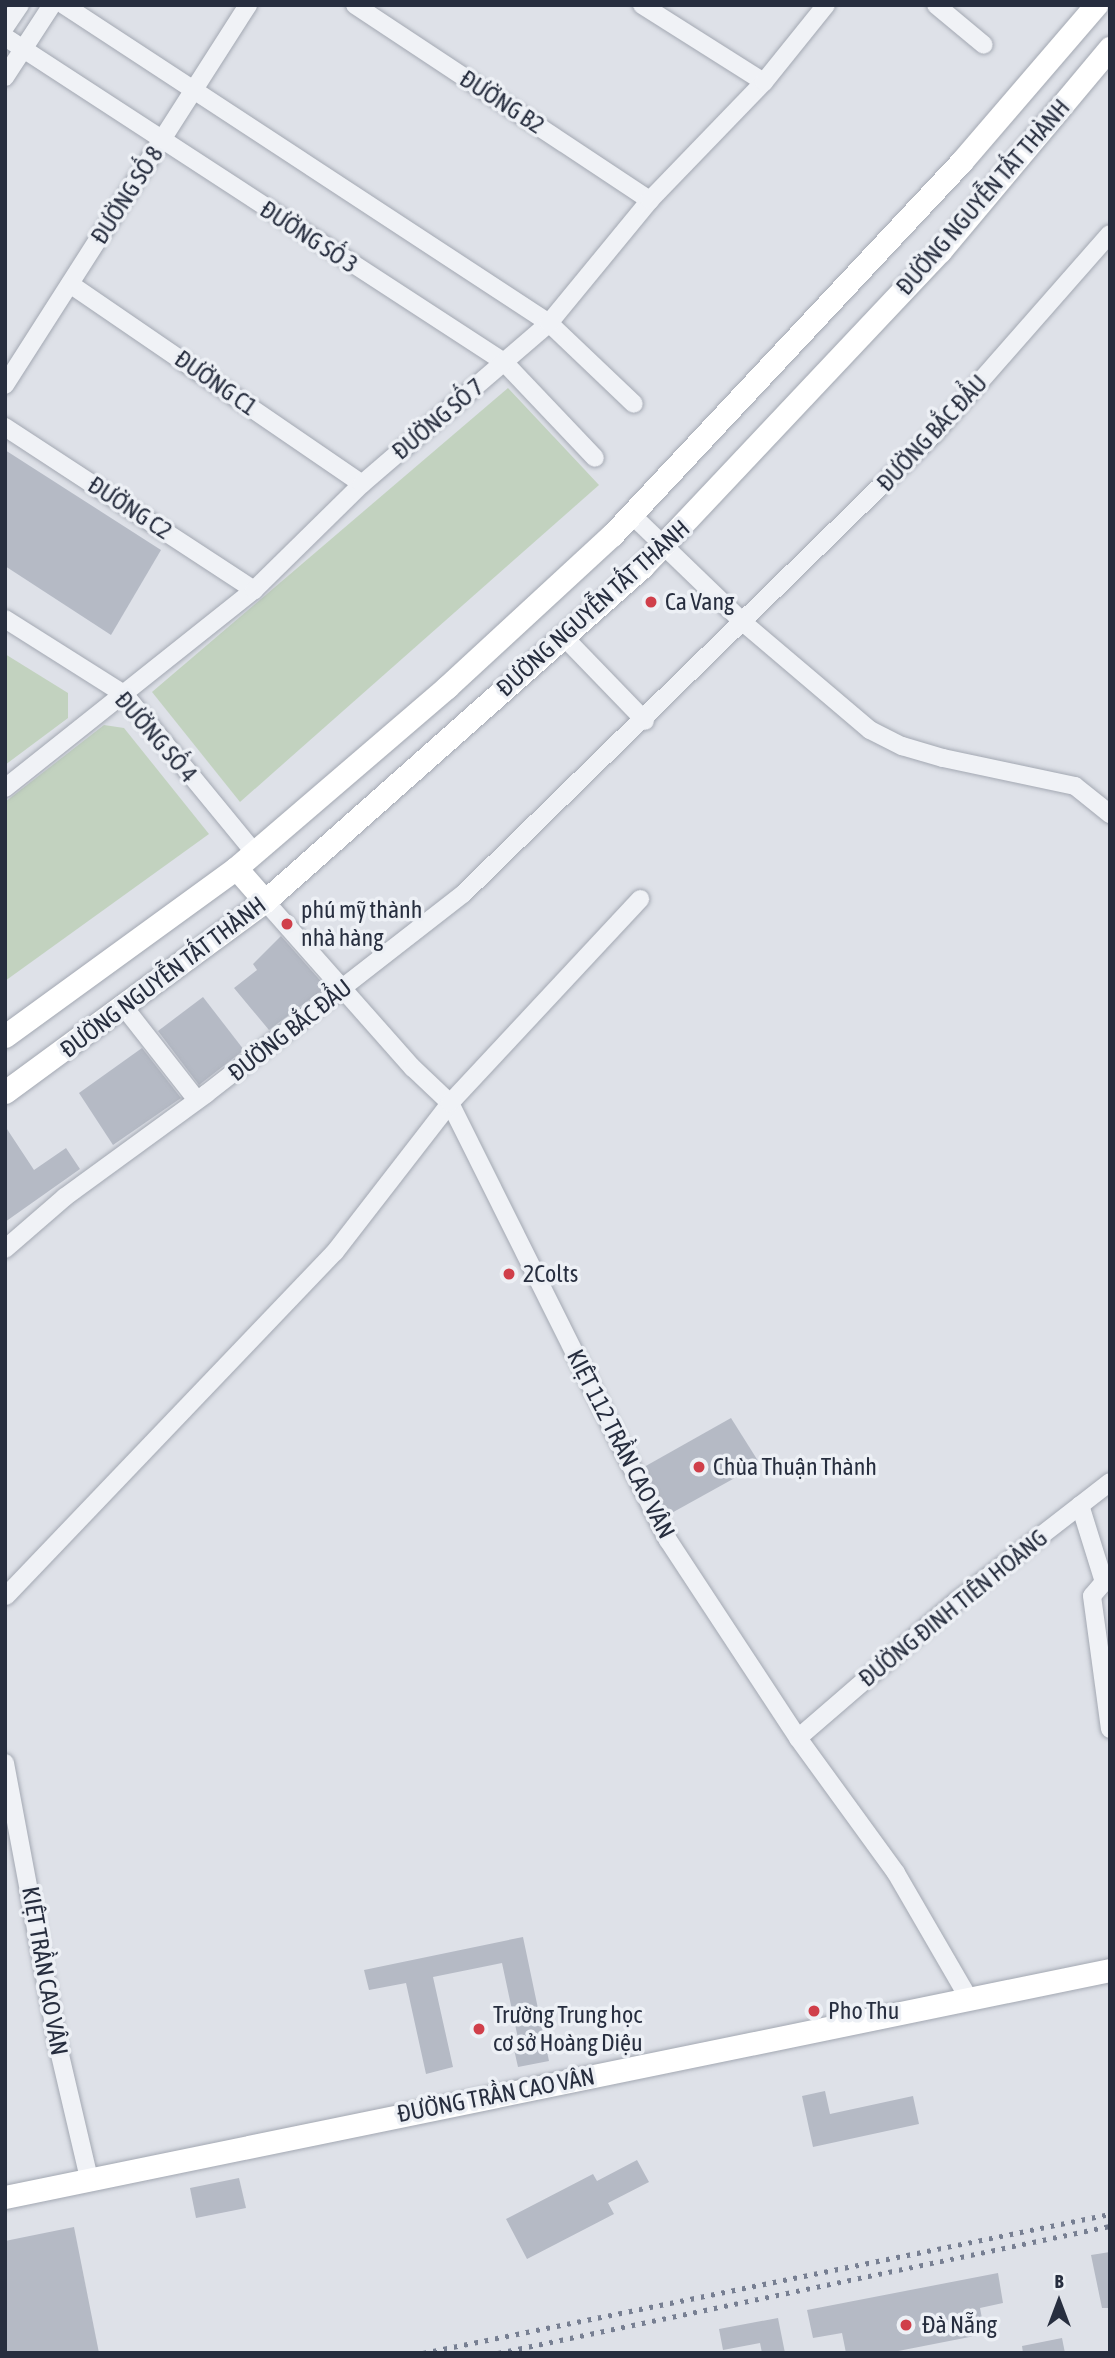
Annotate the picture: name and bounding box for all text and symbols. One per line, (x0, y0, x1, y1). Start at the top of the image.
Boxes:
street label: ĐƯỜNG B2 (455, 64, 549, 140)
street label: ĐƯỜNG NGUYỄN TẤT THÀNH (890, 93, 1076, 301)
street label: ĐƯỜNG SỐ 8 (85, 141, 169, 249)
street label: ĐƯỜNG SỐ 3 (255, 195, 363, 279)
street label: ĐƯỜNG C1 (169, 344, 263, 422)
street label: ĐƯỜNG BẮC ĐẨU (871, 369, 993, 497)
street label: ĐƯỜNG SỐ 7 (386, 372, 490, 466)
street label: ĐƯỜNG C2 (83, 470, 177, 546)
street label: ĐƯỜNG NGUYỄN TẤT THÀNH (491, 514, 695, 702)
place label: Ca Vang (665, 588, 734, 616)
marker: Ca Vang (643, 594, 659, 610)
street label: ĐƯỜNG SỐ 4 (109, 686, 203, 788)
street label: ĐƯỜNG NGUYỄN TẤT THÀNH (55, 890, 271, 1064)
place label: phú mỹ thành nhà hàng (301, 896, 422, 952)
marker: phú mỹ thành nhà hàng (279, 916, 295, 932)
street label: ĐƯỜNG BẮC ĐẨU (223, 973, 357, 1087)
place label: 2Colts (523, 1260, 578, 1288)
marker: 2Colts (501, 1266, 517, 1282)
street label: KIỆT 112 TRẦN CAO VÂN (561, 1345, 681, 1543)
place label: Chùa Thuận Thành (713, 1453, 877, 1481)
marker: Chùa Thuận Thành (691, 1459, 707, 1475)
street label: ĐƯỜNG ĐINH TIÊN HOÀNG (853, 1523, 1053, 1693)
street label: KIỆT TRẦN CAO VÂN (16, 1884, 74, 2058)
place label: Pho Thu (828, 1997, 899, 2025)
place label: Trường Trung học cơ sở Hoàng Diệu (493, 2001, 643, 2057)
marker: Pho Thu (806, 2003, 822, 2019)
marker: Trường Trung học cơ sở Hoàng Diệu (471, 2021, 487, 2037)
street label: ĐƯỜNG TRẦN CAO VÂN (395, 2062, 597, 2128)
north arrow (1024, 2267, 1094, 2337)
text: B (1054, 2270, 1064, 2292)
place label: Đà Nẵng (922, 2311, 997, 2339)
marker: Đà Nẵng (896, 2315, 916, 2335)

